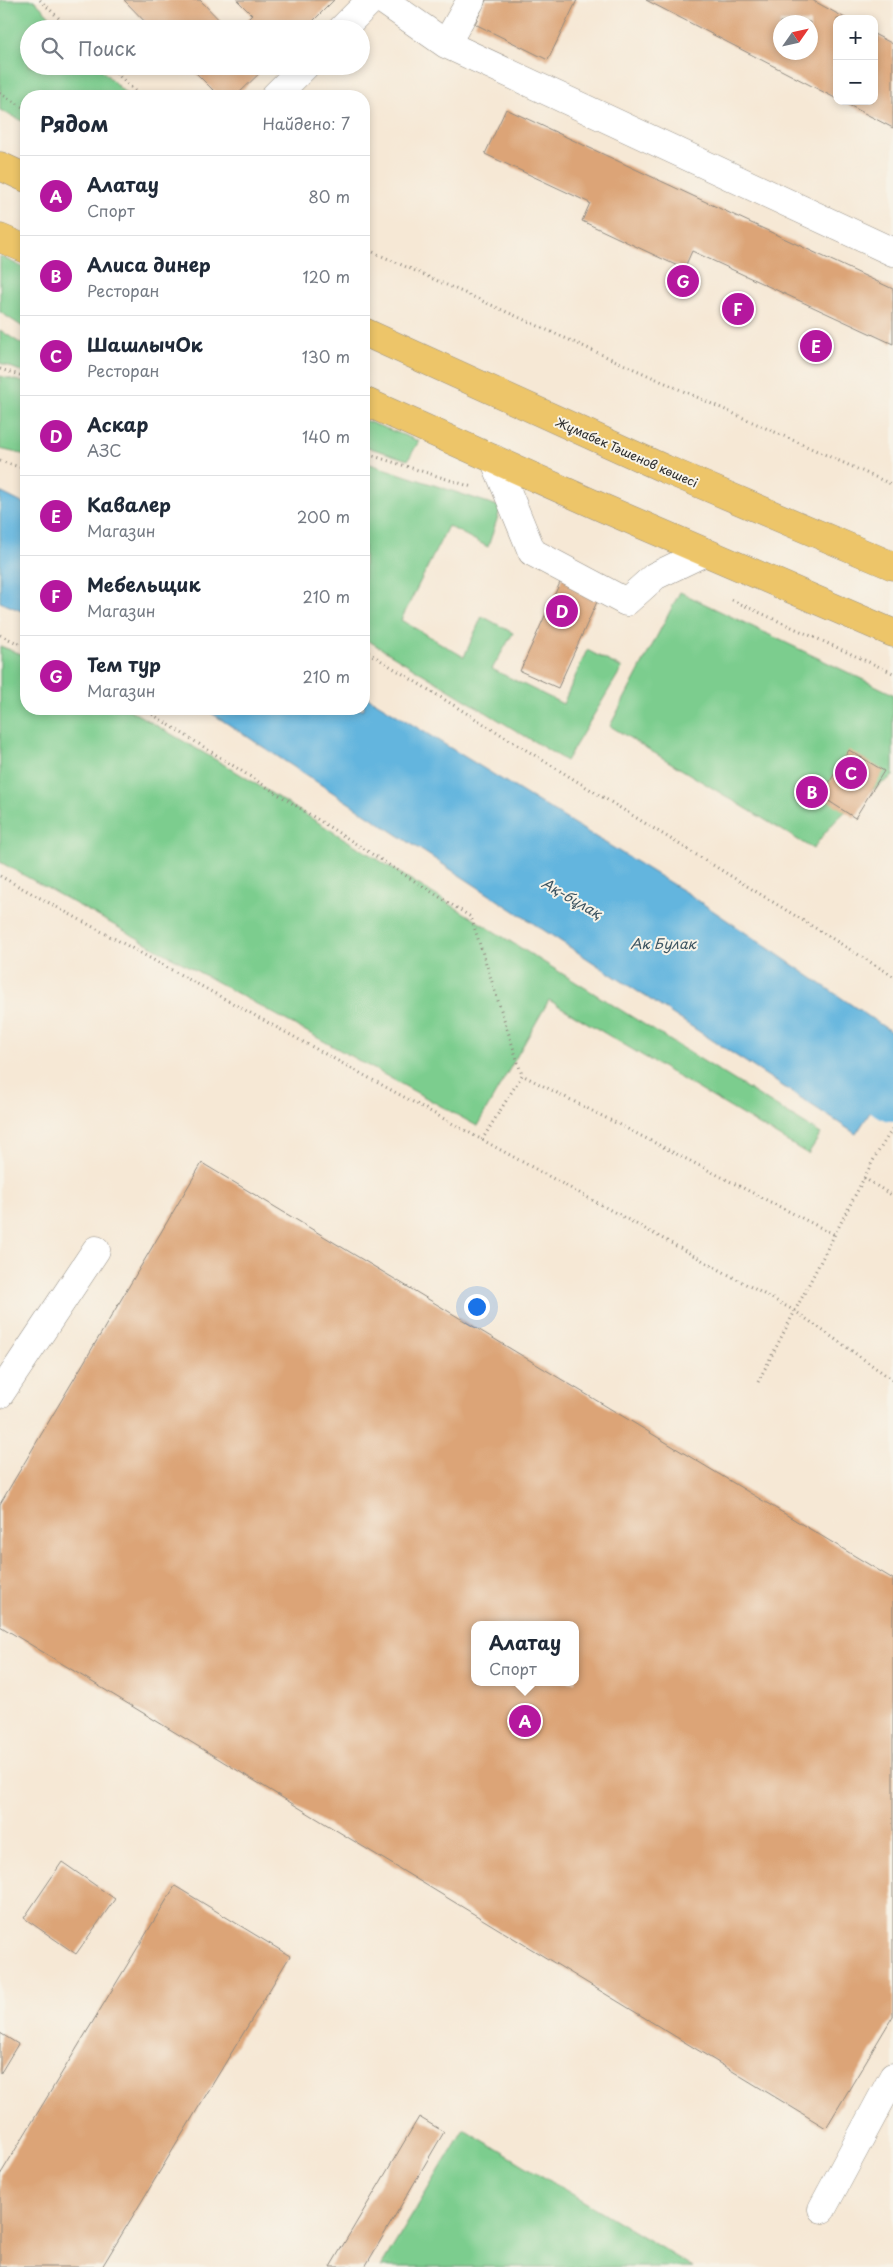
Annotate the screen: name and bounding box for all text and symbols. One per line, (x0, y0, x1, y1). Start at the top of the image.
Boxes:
north arrow (773, 15, 818, 60)
map controls (833, 15, 878, 105)
button: + (833, 15, 878, 60)
search box (20, 20, 370, 75)
icon: search (38, 34, 66, 62)
text: Поиск (78, 34, 136, 62)
button: − (833, 60, 878, 105)
text: Рядом (40, 107, 108, 139)
text: Найдено: 7 (263, 111, 350, 135)
text: Алатау (87, 170, 159, 198)
text: A (50, 184, 62, 208)
text: 80 m (308, 184, 350, 208)
text: Спорт (87, 198, 135, 222)
text: Алиса динер (87, 250, 211, 278)
pin: G (667, 262, 699, 300)
text: B (51, 264, 61, 288)
text: 120 m (303, 264, 350, 288)
text: Ресторан (87, 278, 160, 302)
pin: F (722, 290, 754, 328)
pin: E (800, 327, 832, 365)
text: ШашлычОк (87, 330, 203, 358)
text: C (50, 344, 62, 368)
text: 130 m (302, 344, 350, 368)
text: Ресторан (87, 358, 160, 382)
text: Аскар (87, 410, 148, 438)
street label: Жұмабек Тәшенов көшесі (553, 413, 701, 491)
text: D (50, 424, 62, 448)
text: 140 m (302, 424, 350, 448)
text: АЗС (87, 438, 122, 462)
text: Кавалер (87, 490, 171, 518)
text: E (51, 504, 61, 528)
text: 200 m (297, 504, 350, 528)
text: Магазин (87, 518, 156, 542)
text: Мебельщик (87, 570, 201, 598)
text: F (51, 584, 61, 608)
text: 210 m (302, 584, 350, 608)
pin: D (546, 592, 578, 630)
text: Магазин (87, 598, 156, 622)
text: Тем тур (87, 650, 161, 678)
text: G (49, 664, 63, 688)
text: 210 m (302, 664, 350, 688)
text: Магазин (87, 678, 156, 702)
pin: C (835, 754, 867, 792)
pin: B (796, 773, 828, 811)
water label: Ақ-бұлақ (538, 872, 607, 924)
water label: Ак Булак (630, 933, 698, 954)
your location (464, 1294, 490, 1320)
popup (471, 1621, 579, 1686)
text: Алатау (489, 1628, 561, 1656)
text: Спорт (489, 1656, 537, 1680)
pin: A (509, 1702, 541, 1740)

